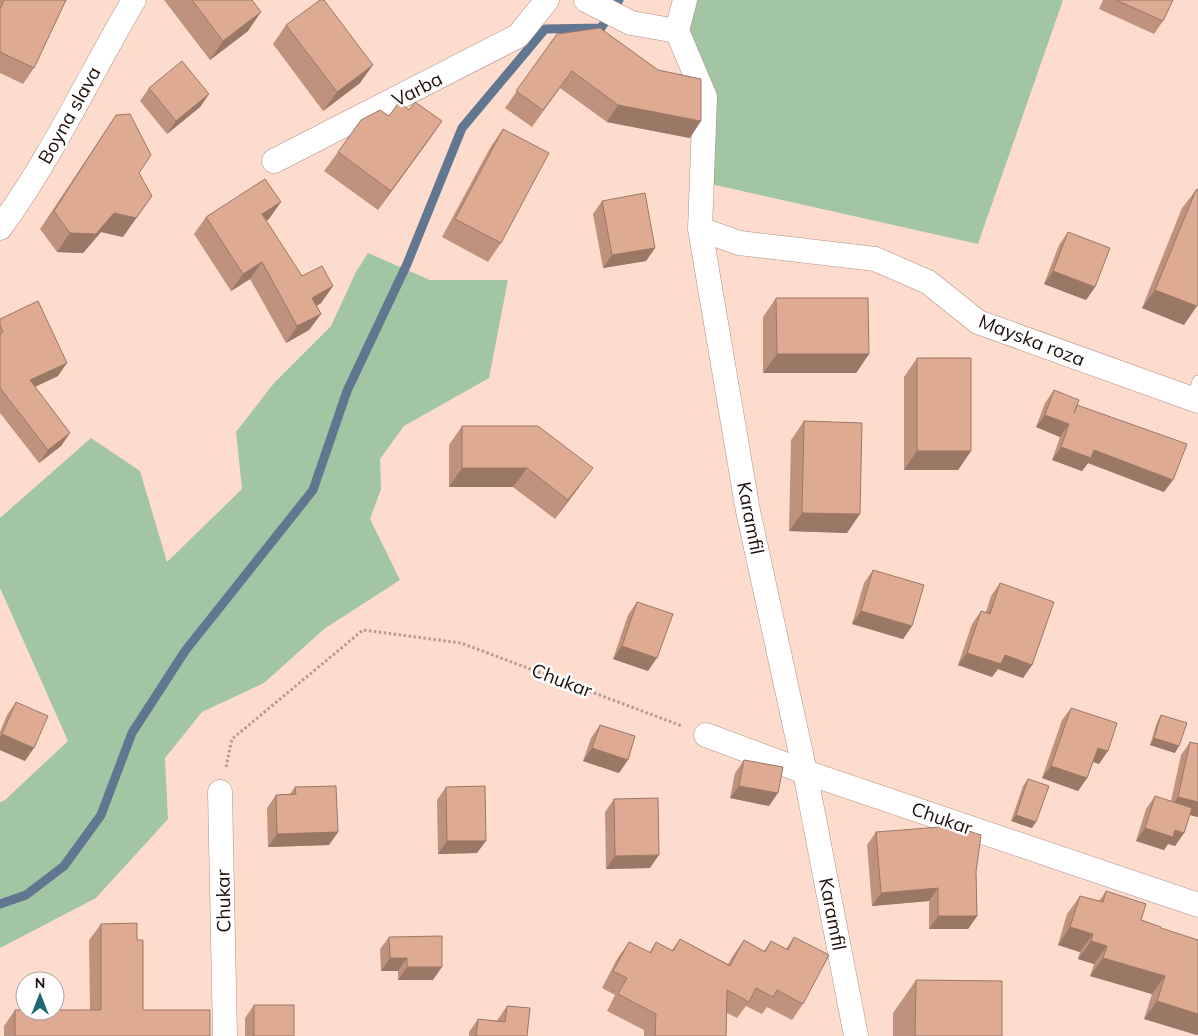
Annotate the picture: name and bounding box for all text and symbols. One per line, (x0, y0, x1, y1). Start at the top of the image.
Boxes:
street label: Boyna slava (32, 62, 106, 168)
street label: Varba (388, 66, 446, 112)
street label: Mayska roza (976, 309, 1088, 371)
street label: Karamfil (732, 480, 770, 556)
street label: Chukar (528, 657, 596, 703)
street label: Chukar (908, 796, 976, 840)
street label: Chukar (210, 869, 236, 933)
street label: Karamfil (814, 876, 852, 952)
north arrow (15, 971, 65, 1021)
text: N (35, 974, 45, 992)

